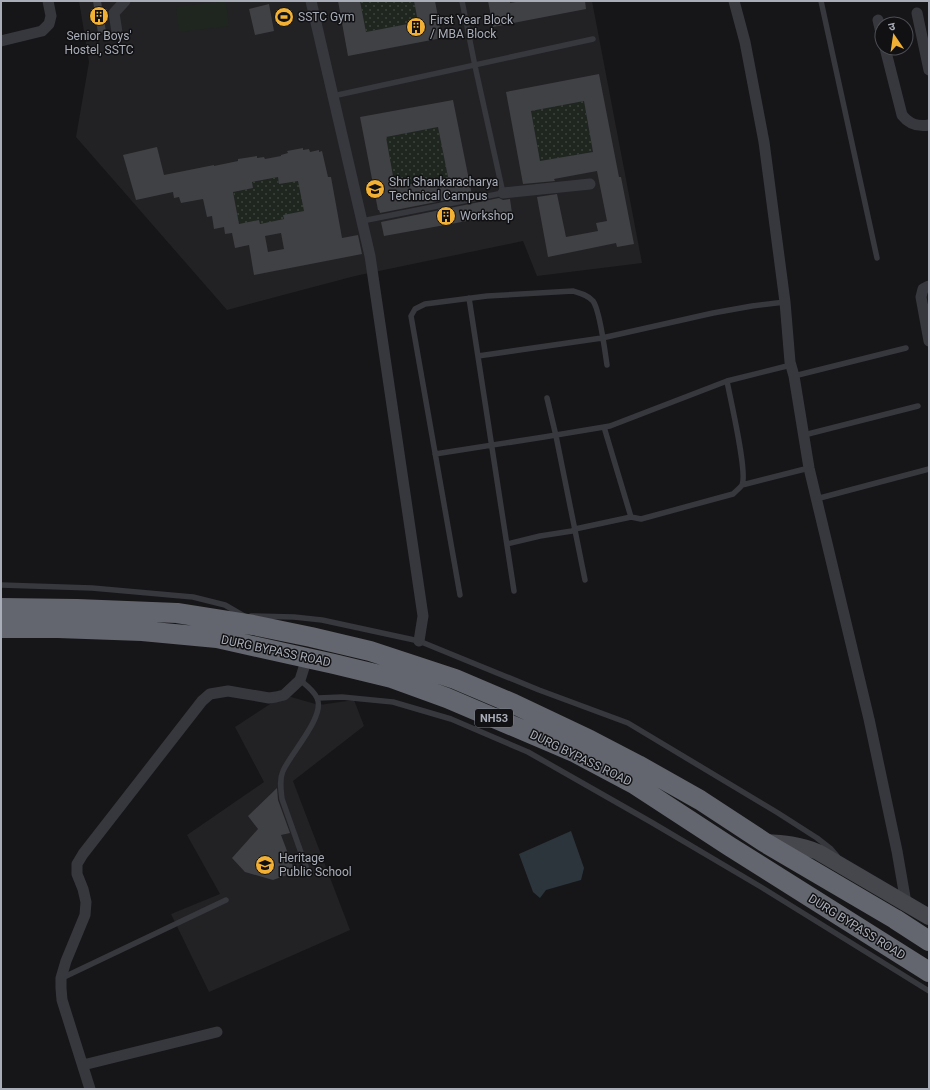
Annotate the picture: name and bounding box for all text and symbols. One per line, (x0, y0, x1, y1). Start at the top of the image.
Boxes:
building icon: Senior Boys' Hostel, SSTC (88, 5, 110, 27)
sports icon: SSTC Gym (273, 6, 295, 28)
place label: SSTC Gym (298, 10, 354, 24)
place label: First Year Block / MBA Block (430, 13, 514, 41)
building icon: First Year Block / MBA Block (405, 16, 427, 38)
north arrow (874, 16, 914, 56)
text: उ (887, 20, 897, 34)
place label: Senior Boys' Hostel, SSTC (64, 29, 134, 57)
place label: Shri Shankaracharya Technical Campus (389, 175, 498, 203)
school or university icon: Shri Shankaracharya Technical Campus (364, 178, 386, 200)
building icon: Workshop (435, 205, 457, 227)
place label: Workshop (460, 209, 514, 223)
street label: DURG BYPASS ROAD (220, 633, 332, 669)
road number: NH53 (475, 709, 513, 727)
street label: DURG BYPASS ROAD (528, 727, 634, 789)
place label: Heritage Public School (279, 851, 352, 879)
school or university icon: Heritage Public School (254, 854, 276, 876)
street label: DURG BYPASS ROAD (806, 891, 908, 963)

